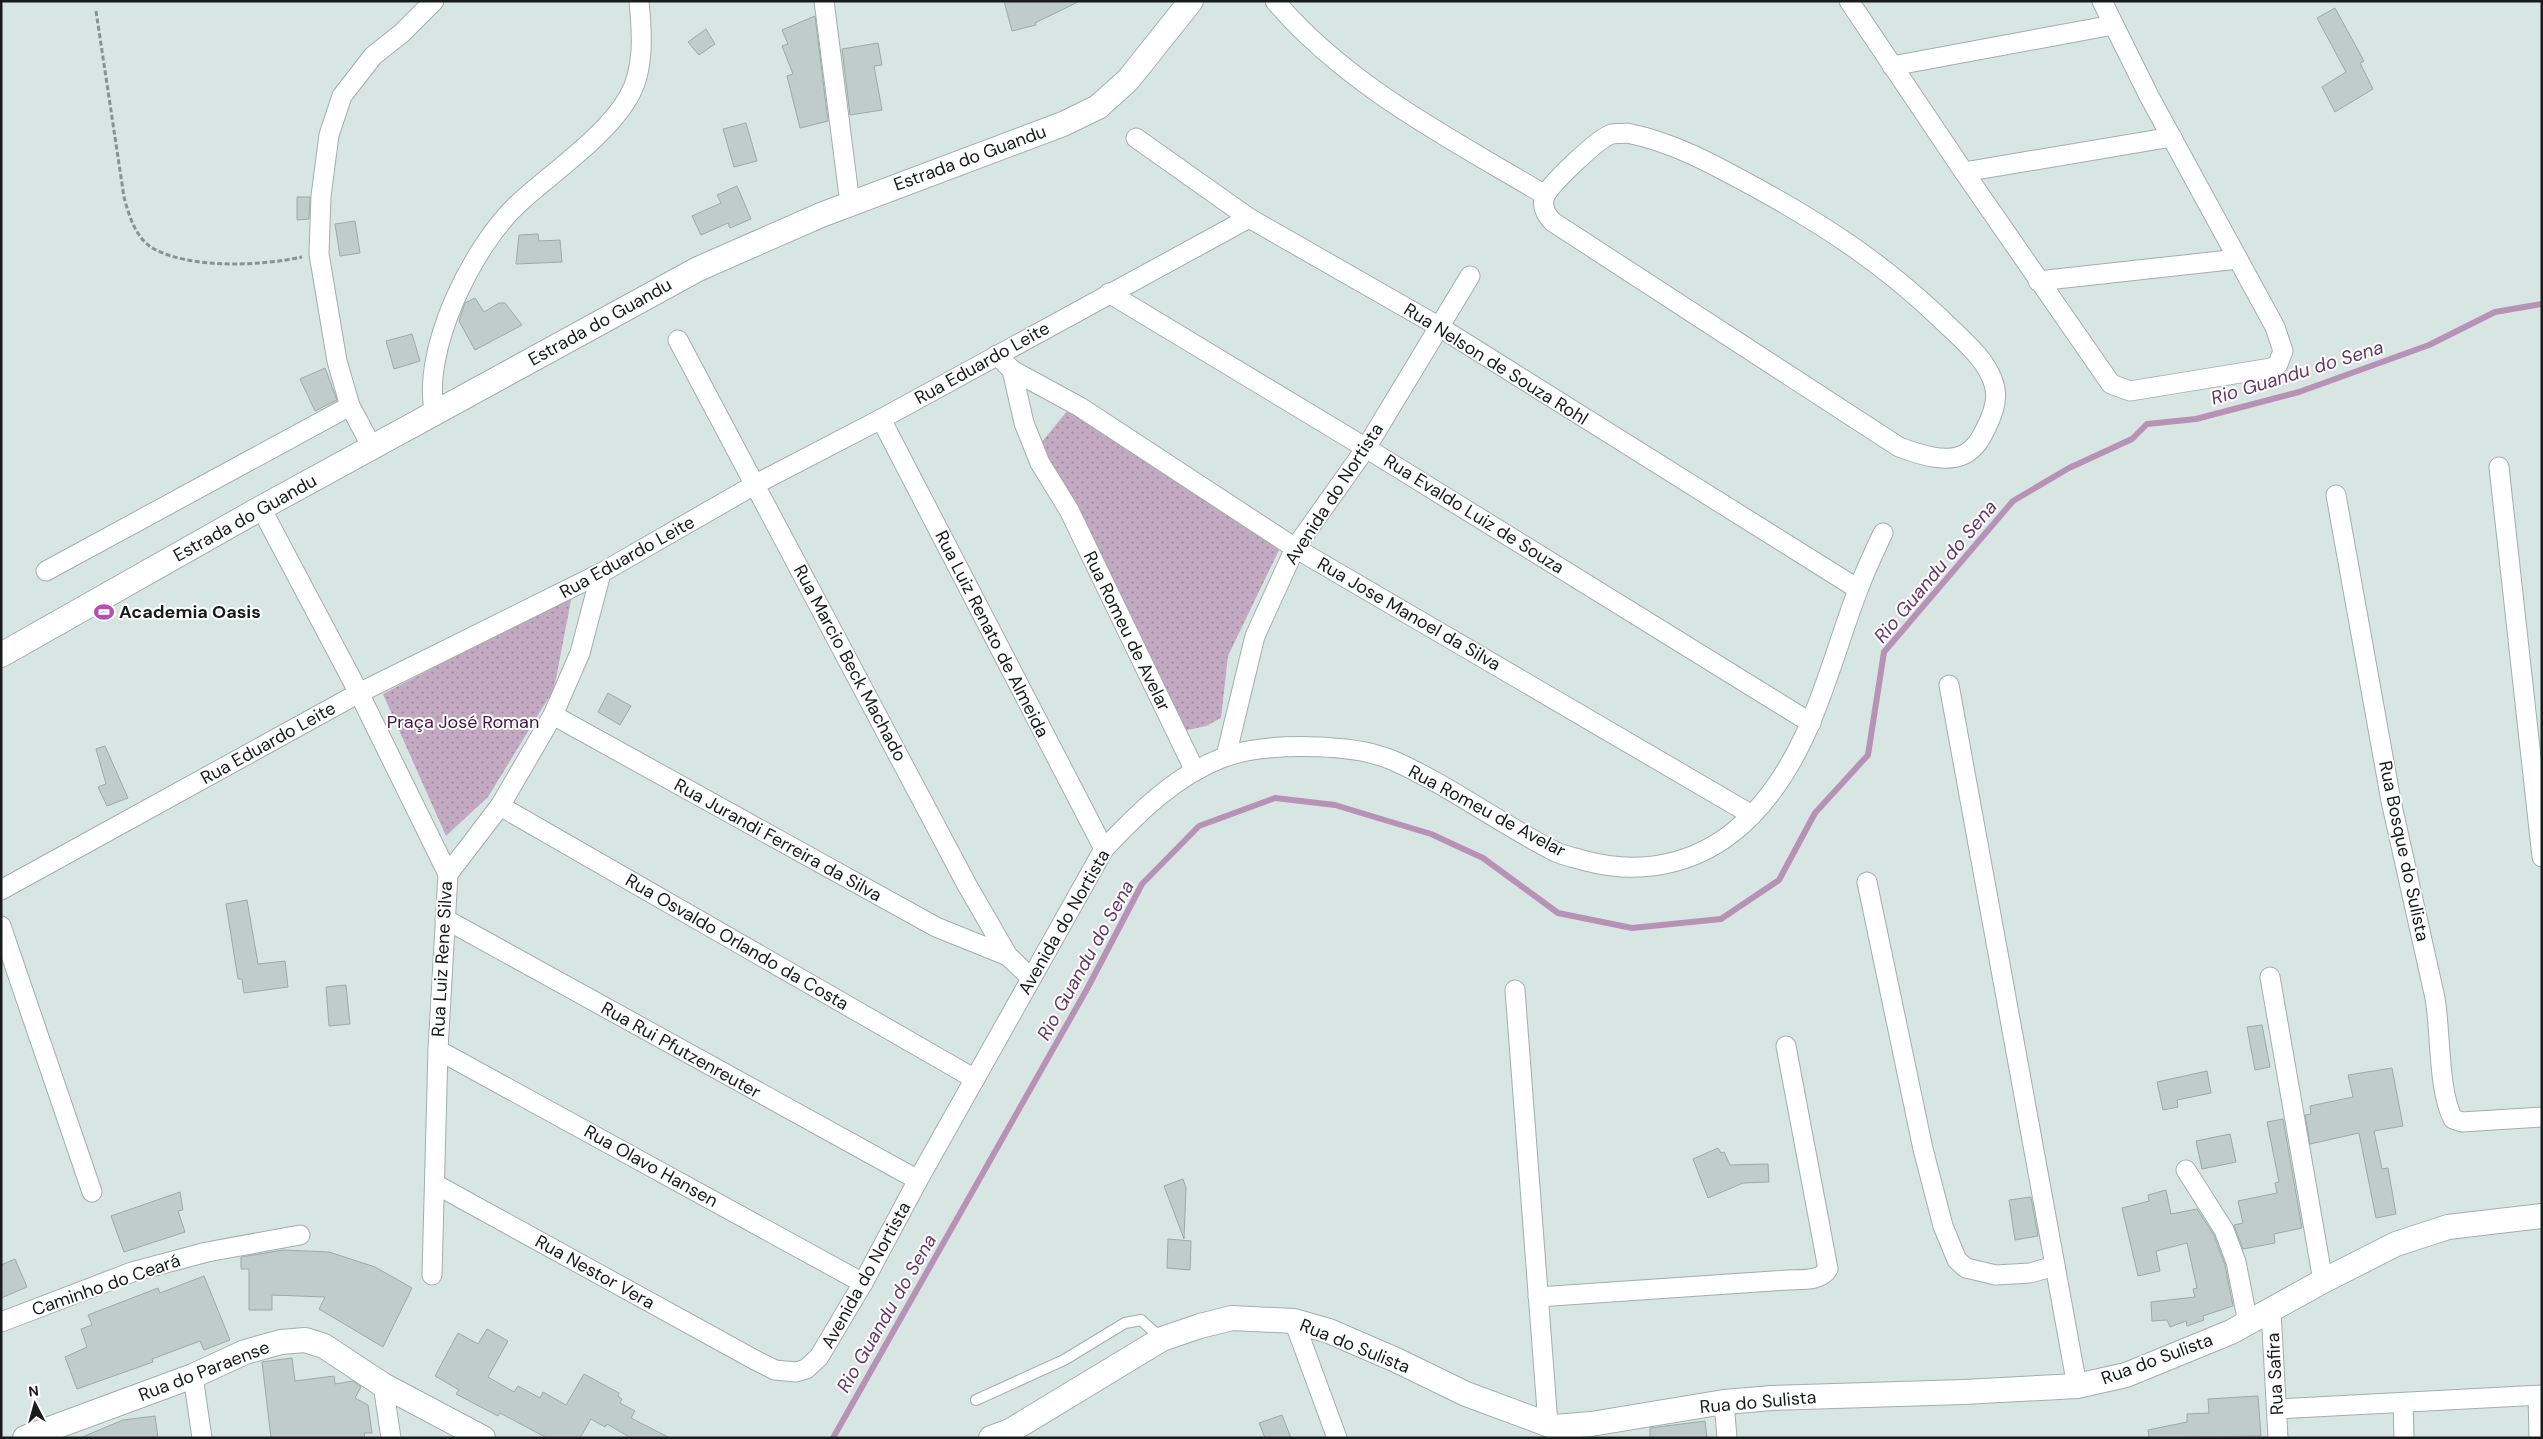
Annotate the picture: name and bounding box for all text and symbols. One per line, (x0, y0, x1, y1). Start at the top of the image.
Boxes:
street label: Estrada do Guandu (890, 119, 1050, 197)
street label: Estrada do Guandu (524, 273, 676, 371)
street label: Rua Nelson de Souza Rohl (1399, 297, 1593, 431)
street label: Rua Eduardo Leite (910, 316, 1054, 410)
water label: Rio Guandu do Sena (2208, 334, 2387, 411)
street label: Avenida do Nortista (1279, 419, 1389, 569)
street label: Rua Evaldo Luiz de Souza (1379, 449, 1569, 579)
street label: Estrada do Guandu (169, 469, 321, 567)
water label: Rio Guandu do Sena (1868, 495, 2003, 648)
street label: Rua Eduardo Leite (555, 510, 699, 604)
street label: Rua Luiz Renato de Almeida (929, 526, 1055, 742)
street label: Rua Romeu de Avelar (1078, 547, 1176, 715)
street label: Rua Jose Manoel da Silva (1313, 552, 1505, 676)
street label: Rua Marcio Beck Machado (788, 560, 912, 766)
place label: Academia Oasis (119, 600, 261, 624)
sports icon: Academia Oasis (93, 601, 115, 623)
street label: Rua Eduardo Leite (196, 696, 340, 790)
park label: Praça José Roman (387, 710, 539, 734)
street label: Rua Bosque do Sulista (2373, 758, 2435, 944)
street label: Rua Romeu de Avelar (1404, 759, 1570, 863)
street label: Rua Jurandi Ferreira da Silva (670, 773, 886, 907)
street label: Avenida do Nortista (1013, 845, 1115, 999)
street label: Rua Osvaldo Orlando da Costa (621, 868, 853, 1016)
water label: Rio Guandu do Sena (1031, 876, 1140, 1045)
street label: Rua Luiz Rene Silva (426, 880, 458, 1038)
street label: Rua Rui Pfutzenreuter (597, 996, 765, 1104)
street label: Rua Olavo Hansen (580, 1119, 722, 1213)
street label: Avenida do Nortista (816, 1197, 916, 1353)
street label: Rua Nestor Vera (531, 1229, 659, 1315)
water label: Rio Guandu do Sena (831, 1229, 942, 1397)
street label: Caminho do Ceará (29, 1248, 183, 1322)
street label: Rua do Sulista (1296, 1313, 1414, 1379)
street label: Rua do Sulista (2098, 1328, 2216, 1390)
street label: Rua Safira (2261, 1332, 2289, 1416)
street label: Rua do Paraense (135, 1335, 273, 1407)
north arrow (10, 1379, 60, 1429)
text: N (28, 1382, 40, 1401)
street label: Rua do Sulista (1699, 1385, 1817, 1419)

